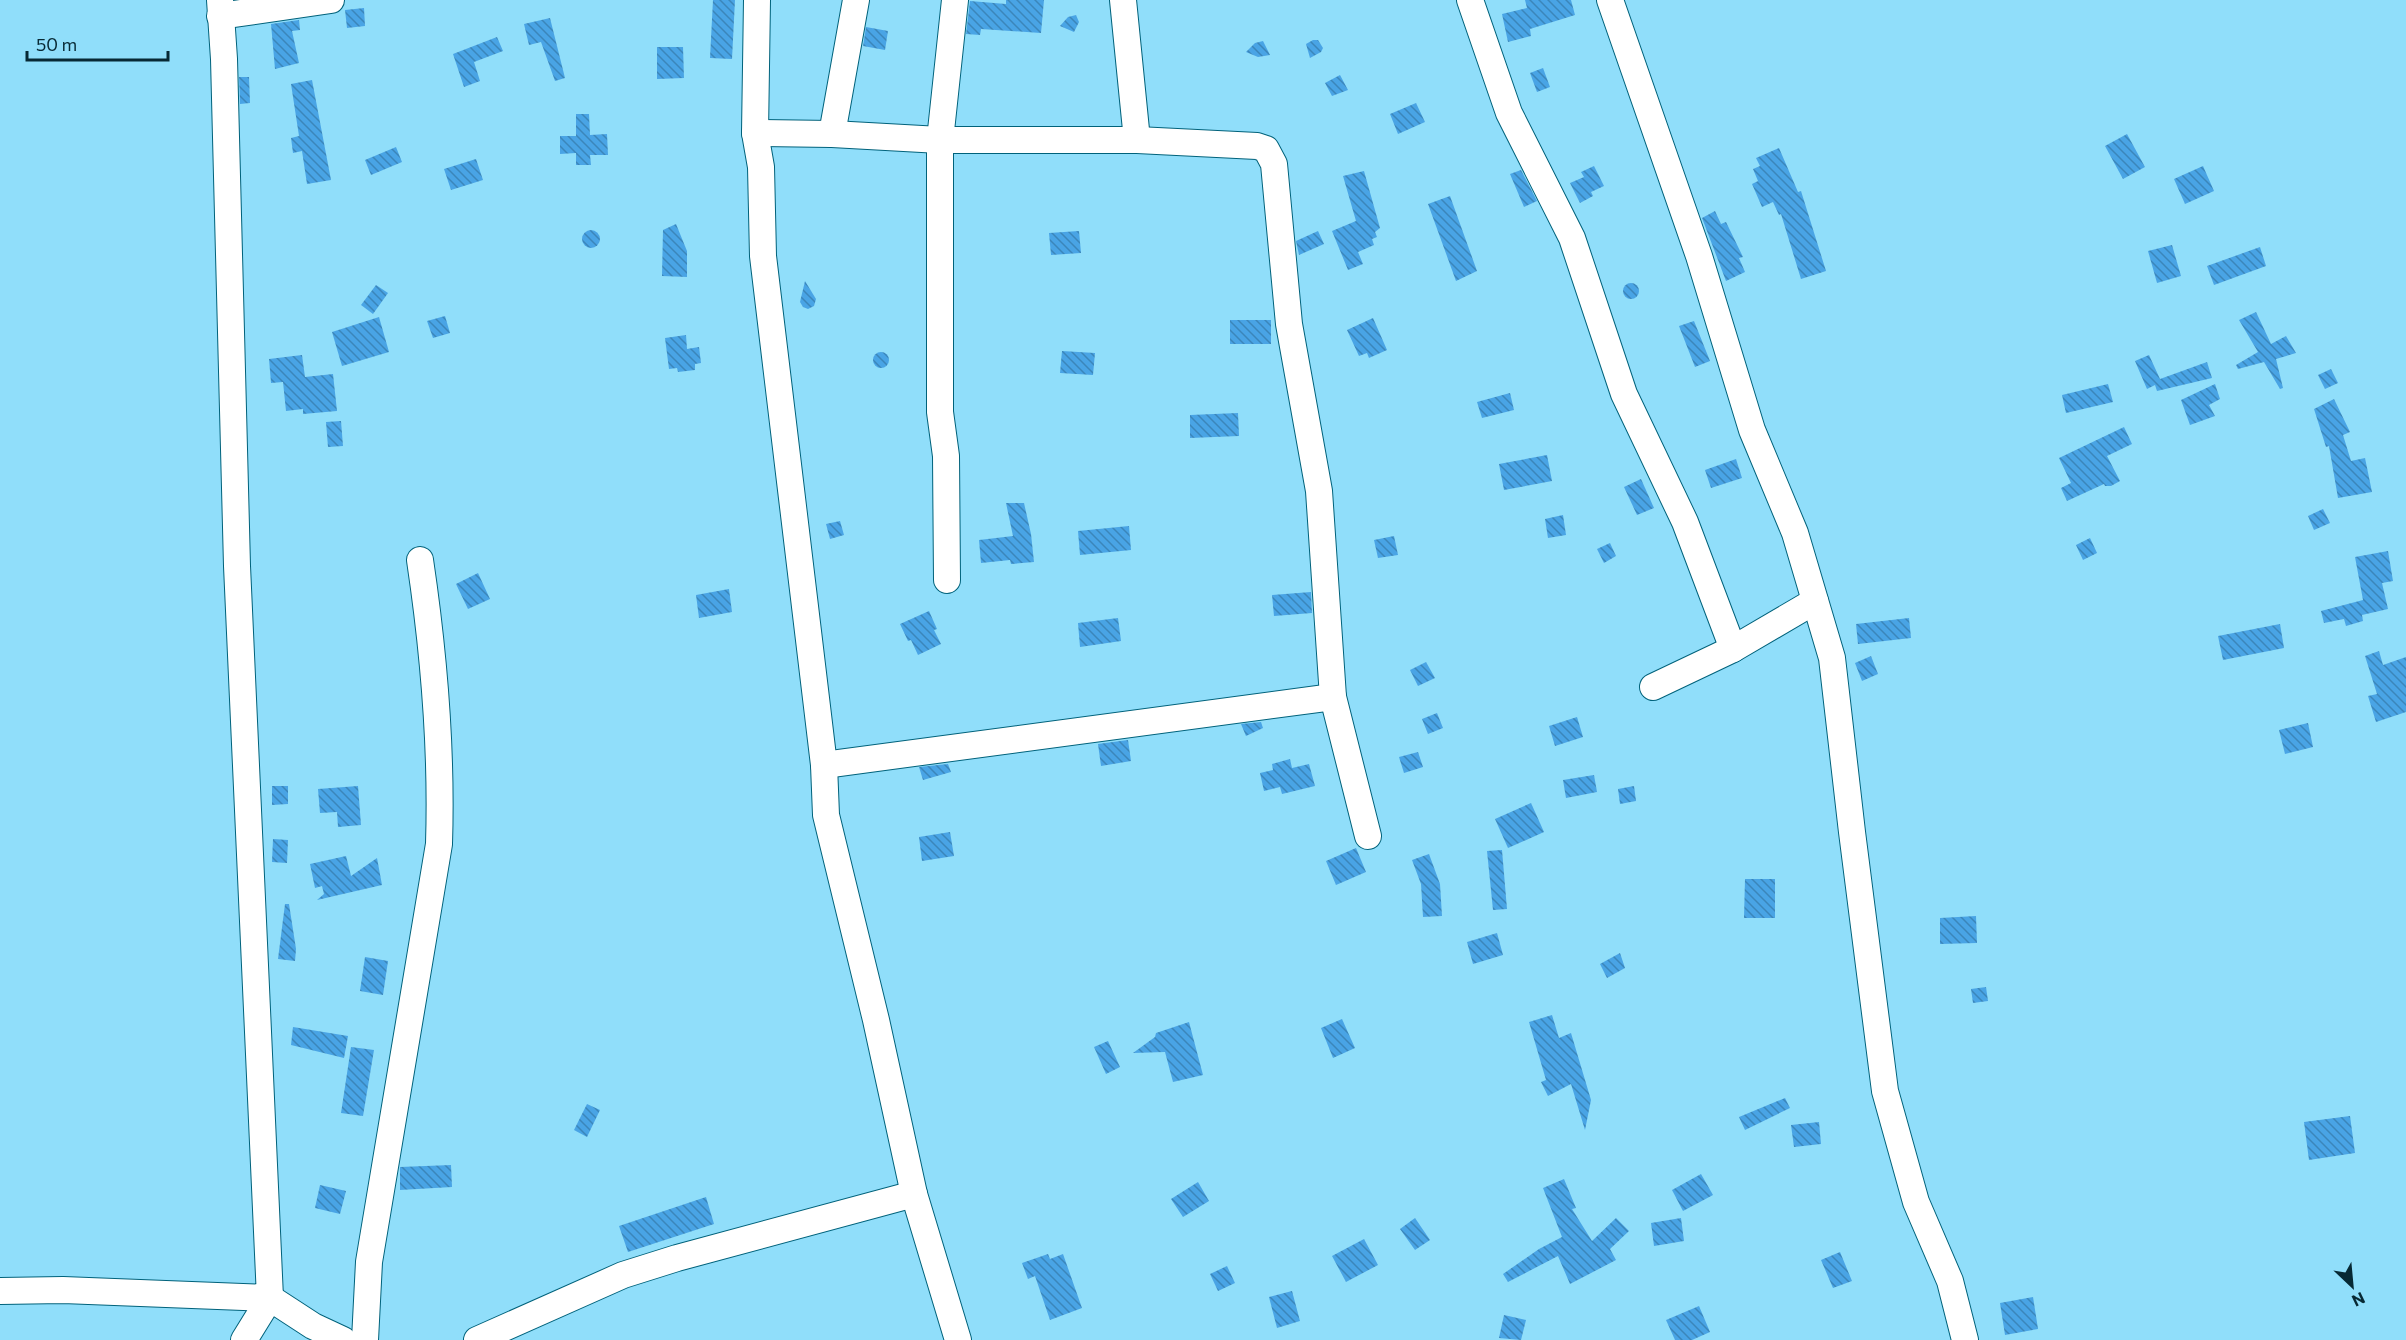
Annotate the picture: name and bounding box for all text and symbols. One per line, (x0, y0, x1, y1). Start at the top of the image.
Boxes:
scale bar (27, 24, 168, 62)
text: 50 m (36, 33, 77, 55)
north arrow (2322, 1256, 2382, 1316)
text: N (2349, 1289, 2368, 1311)

